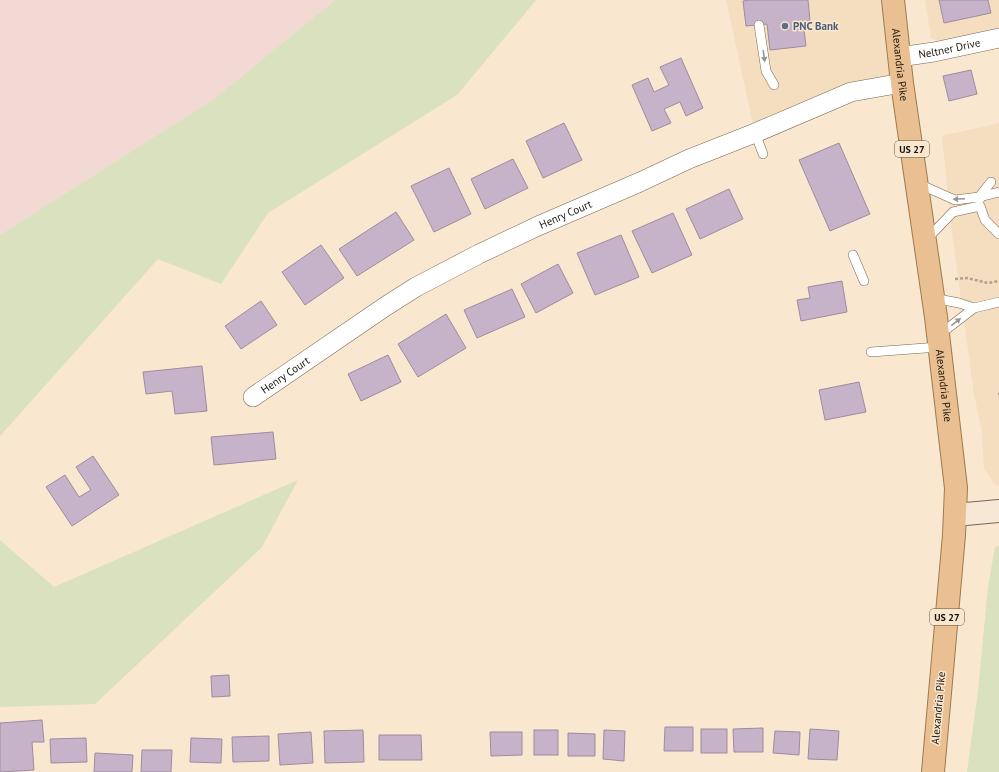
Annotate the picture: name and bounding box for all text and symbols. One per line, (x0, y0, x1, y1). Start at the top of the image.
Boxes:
place label: PNC Bank (793, 19, 839, 33)
marker: PNC Bank (780, 21, 790, 31)
street label: Alexandria Pike (889, 28, 912, 102)
street label: Neltner Drive (917, 35, 982, 61)
one-way arrow (761, 50, 767, 62)
road number: US 27 (895, 141, 929, 157)
one-way arrow (952, 196, 965, 202)
street label: Henry Court (537, 197, 594, 232)
one-way arrow (951, 318, 962, 326)
street label: Alexandria Pike (933, 348, 955, 423)
street label: Henry Court (258, 353, 312, 397)
road number: US 27 (930, 609, 964, 625)
street label: Alexandria Pike (928, 671, 948, 745)

